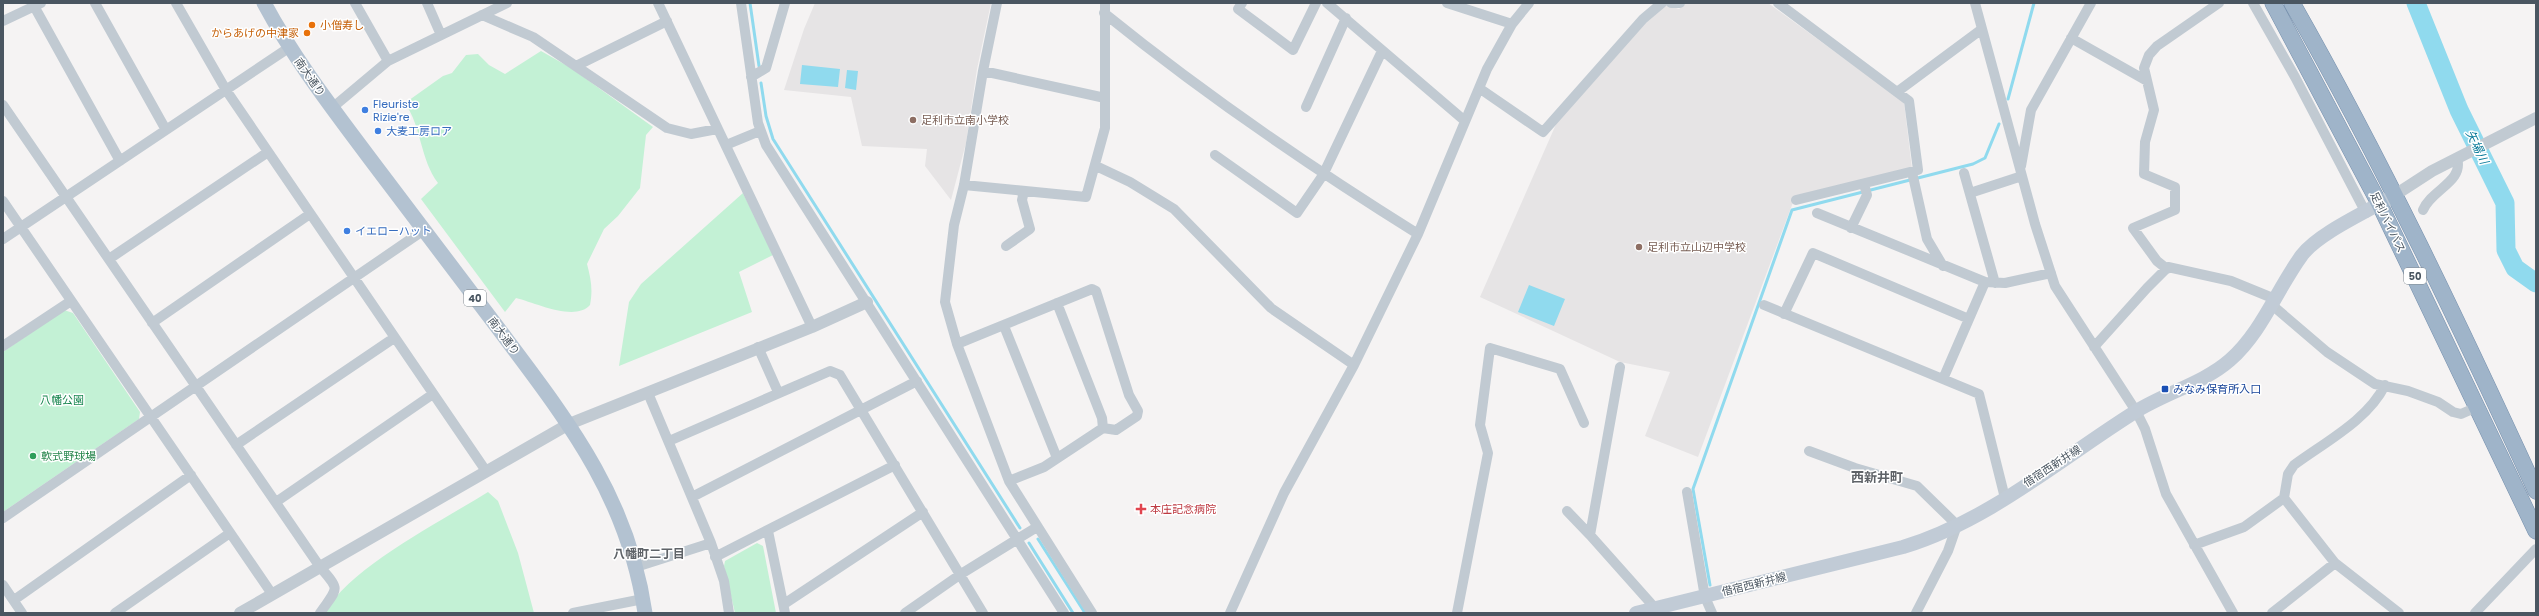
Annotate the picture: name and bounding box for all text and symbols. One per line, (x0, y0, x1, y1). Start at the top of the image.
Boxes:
place label: 小僧寿し (320, 17, 364, 33)
marker: 小僧寿し (307, 20, 317, 30)
place label: からあげの中津家 (211, 25, 299, 41)
marker: からあげの中津家 (302, 28, 312, 38)
street label: 南大通り (291, 54, 329, 100)
place label: Fleuriste Rizie're (373, 96, 419, 125)
marker: Fleuriste Rizie're (360, 105, 370, 115)
place label: 足利市立南小学校 (921, 112, 1009, 128)
marker: 足利市立南小学校 (908, 115, 918, 125)
place label: 大麦工房ロア (386, 123, 452, 139)
marker: 大麦工房ロア (373, 126, 383, 136)
water label: 矢場川 (2462, 127, 2494, 168)
street label: 足利バイパス (2366, 189, 2410, 255)
place label: イエローハット (355, 223, 432, 239)
marker: イエローハット (342, 226, 352, 236)
place label: 足利市立山辺中学校 (1647, 239, 1746, 255)
marker: 足利市立山辺中学校 (1634, 242, 1644, 252)
road number: 50 (2404, 268, 2426, 284)
road number: 40 (464, 290, 486, 306)
street label: 南大通り (484, 314, 524, 358)
place label: みなみ保育所入口 (2173, 381, 2261, 397)
marker: みなみ保育所入口 (2160, 384, 2170, 394)
park label: 八幡公園 (40, 392, 84, 408)
street label: 借宿西新井線 (2020, 441, 2084, 491)
place label: 軟式野球場 (41, 448, 96, 464)
marker: 軟式野球場 (28, 451, 38, 461)
district label: 西新井町 (1851, 468, 1903, 487)
place label: 本庄記念病院 (1150, 501, 1216, 517)
marker: 本庄記念病院 (1135, 503, 1147, 515)
district label: 八幡町二丁目 (613, 545, 685, 562)
street label: 借宿西新井線 (1720, 568, 1788, 600)

